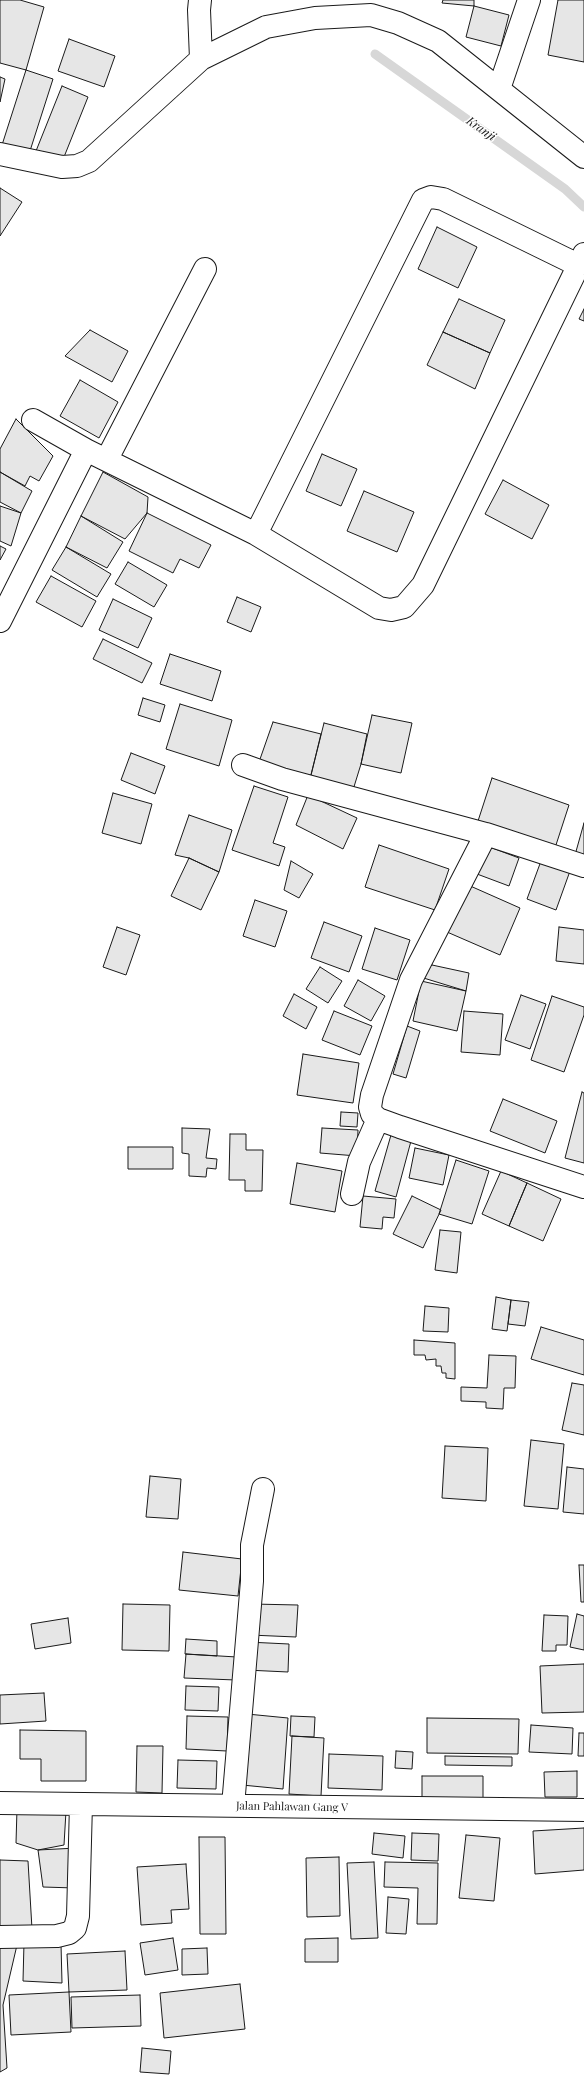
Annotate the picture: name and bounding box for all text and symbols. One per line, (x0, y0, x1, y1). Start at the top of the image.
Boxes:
water label: Kranji (463, 114, 499, 144)
street label: Jalan Pahlawan Gang V (236, 1799, 348, 1815)

